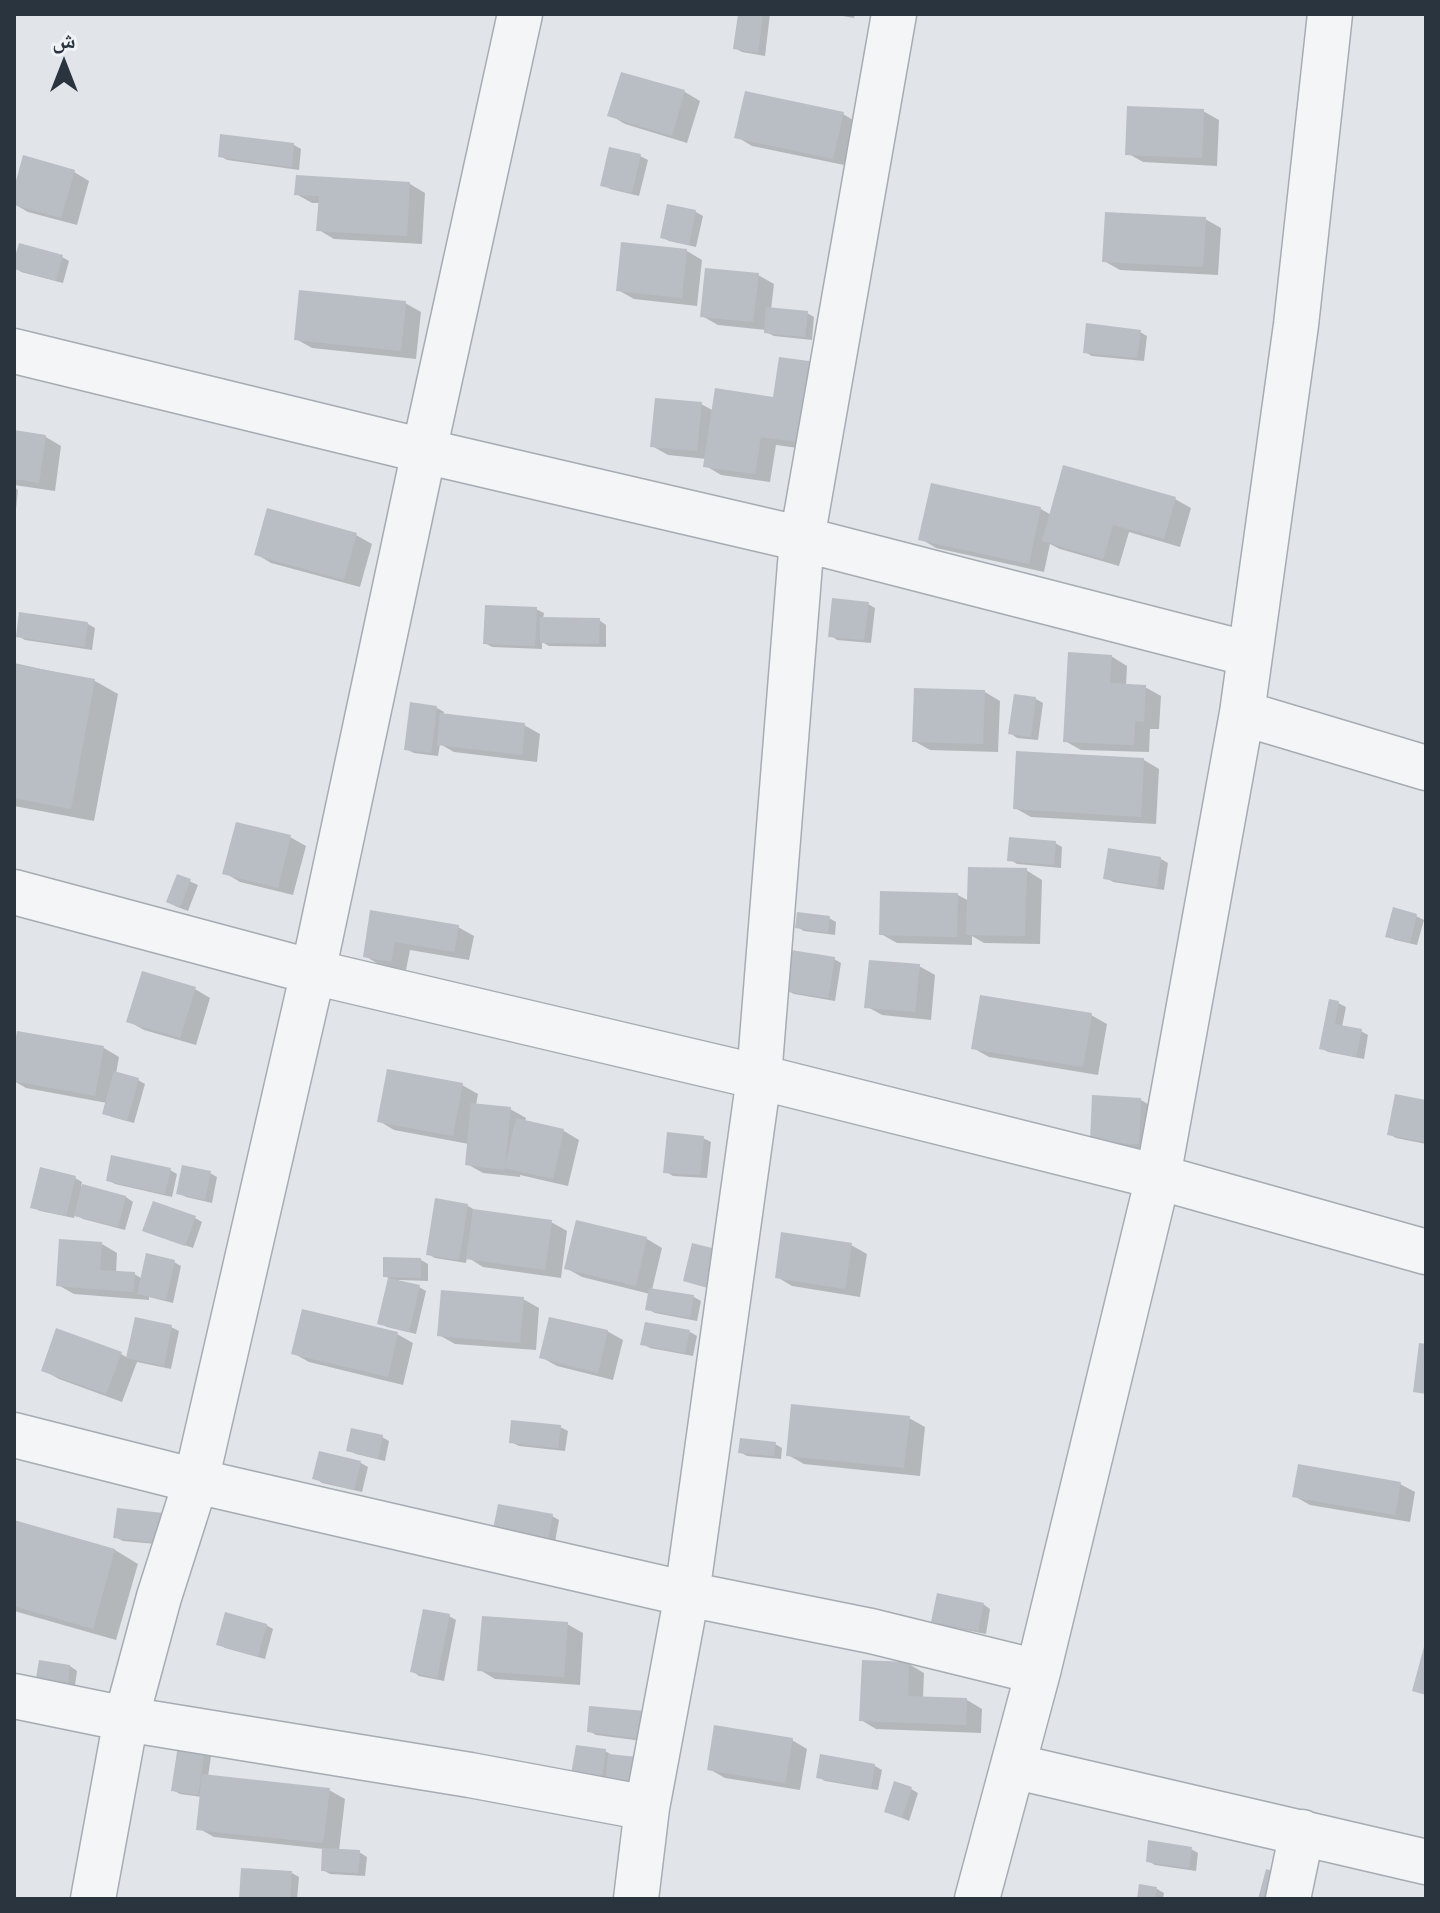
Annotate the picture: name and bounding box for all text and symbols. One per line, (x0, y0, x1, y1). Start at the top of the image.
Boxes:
north arrow (24, 24, 104, 104)
text: ش (52, 26, 76, 53)

